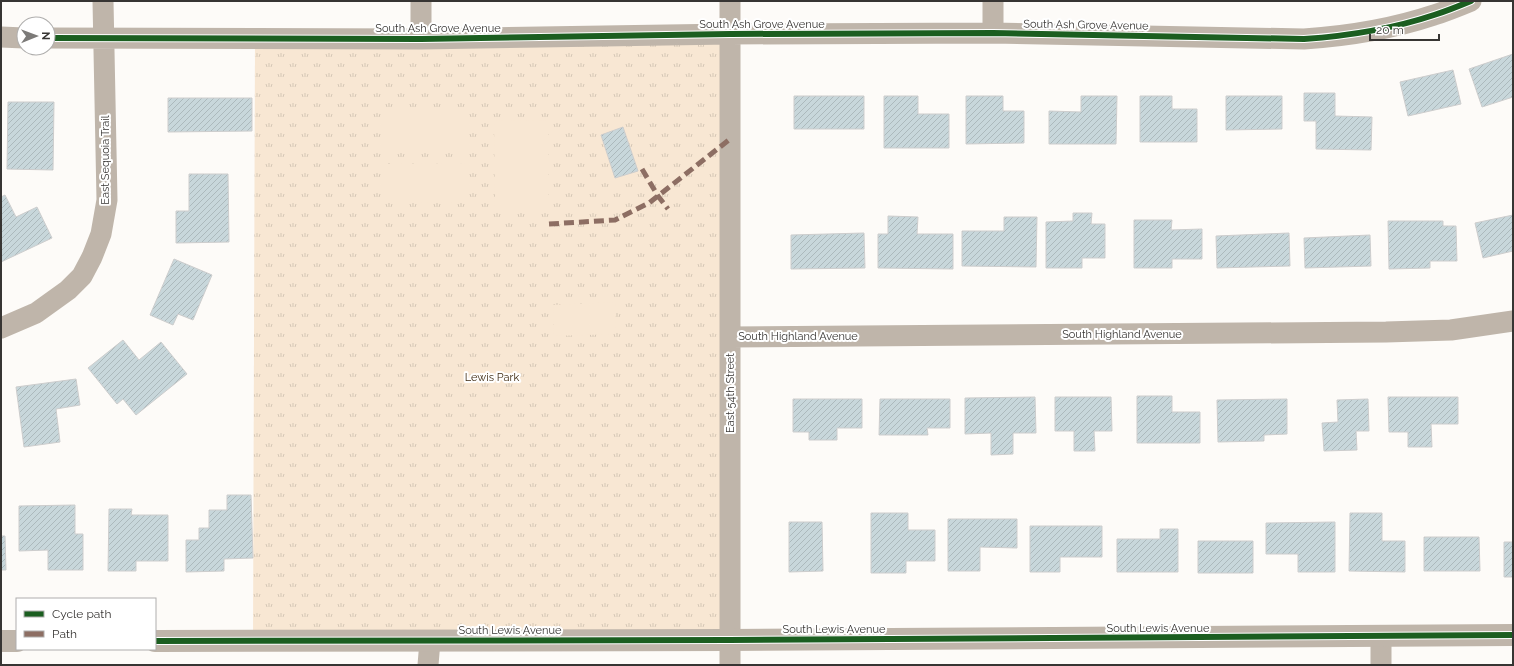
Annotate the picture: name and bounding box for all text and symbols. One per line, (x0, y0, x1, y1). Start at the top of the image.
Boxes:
north arrow (16, 16, 56, 56)
scale bar (1370, 16, 1439, 42)
street label: South Ash Grove Avenue (1023, 17, 1149, 33)
street label: South Ash Grove Avenue (699, 18, 825, 31)
street label: South Ash Grove Avenue (375, 22, 501, 35)
text: 20 m (1376, 23, 1404, 37)
text: N (39, 32, 52, 40)
street label: East Sequoia Trail (99, 115, 112, 205)
street label: South Highland Avenue (1062, 328, 1182, 341)
street label: South Highland Avenue (738, 330, 858, 343)
street label: East 54th Street (724, 353, 737, 433)
park label: Lewis Park (465, 371, 519, 384)
legend (16, 598, 156, 650)
text: Cycle path (52, 607, 111, 621)
street label: South Lewis Avenue (1107, 622, 1210, 635)
street label: South Lewis Avenue (783, 623, 886, 636)
street label: South Lewis Avenue (459, 624, 562, 637)
text: Path (52, 627, 77, 641)

